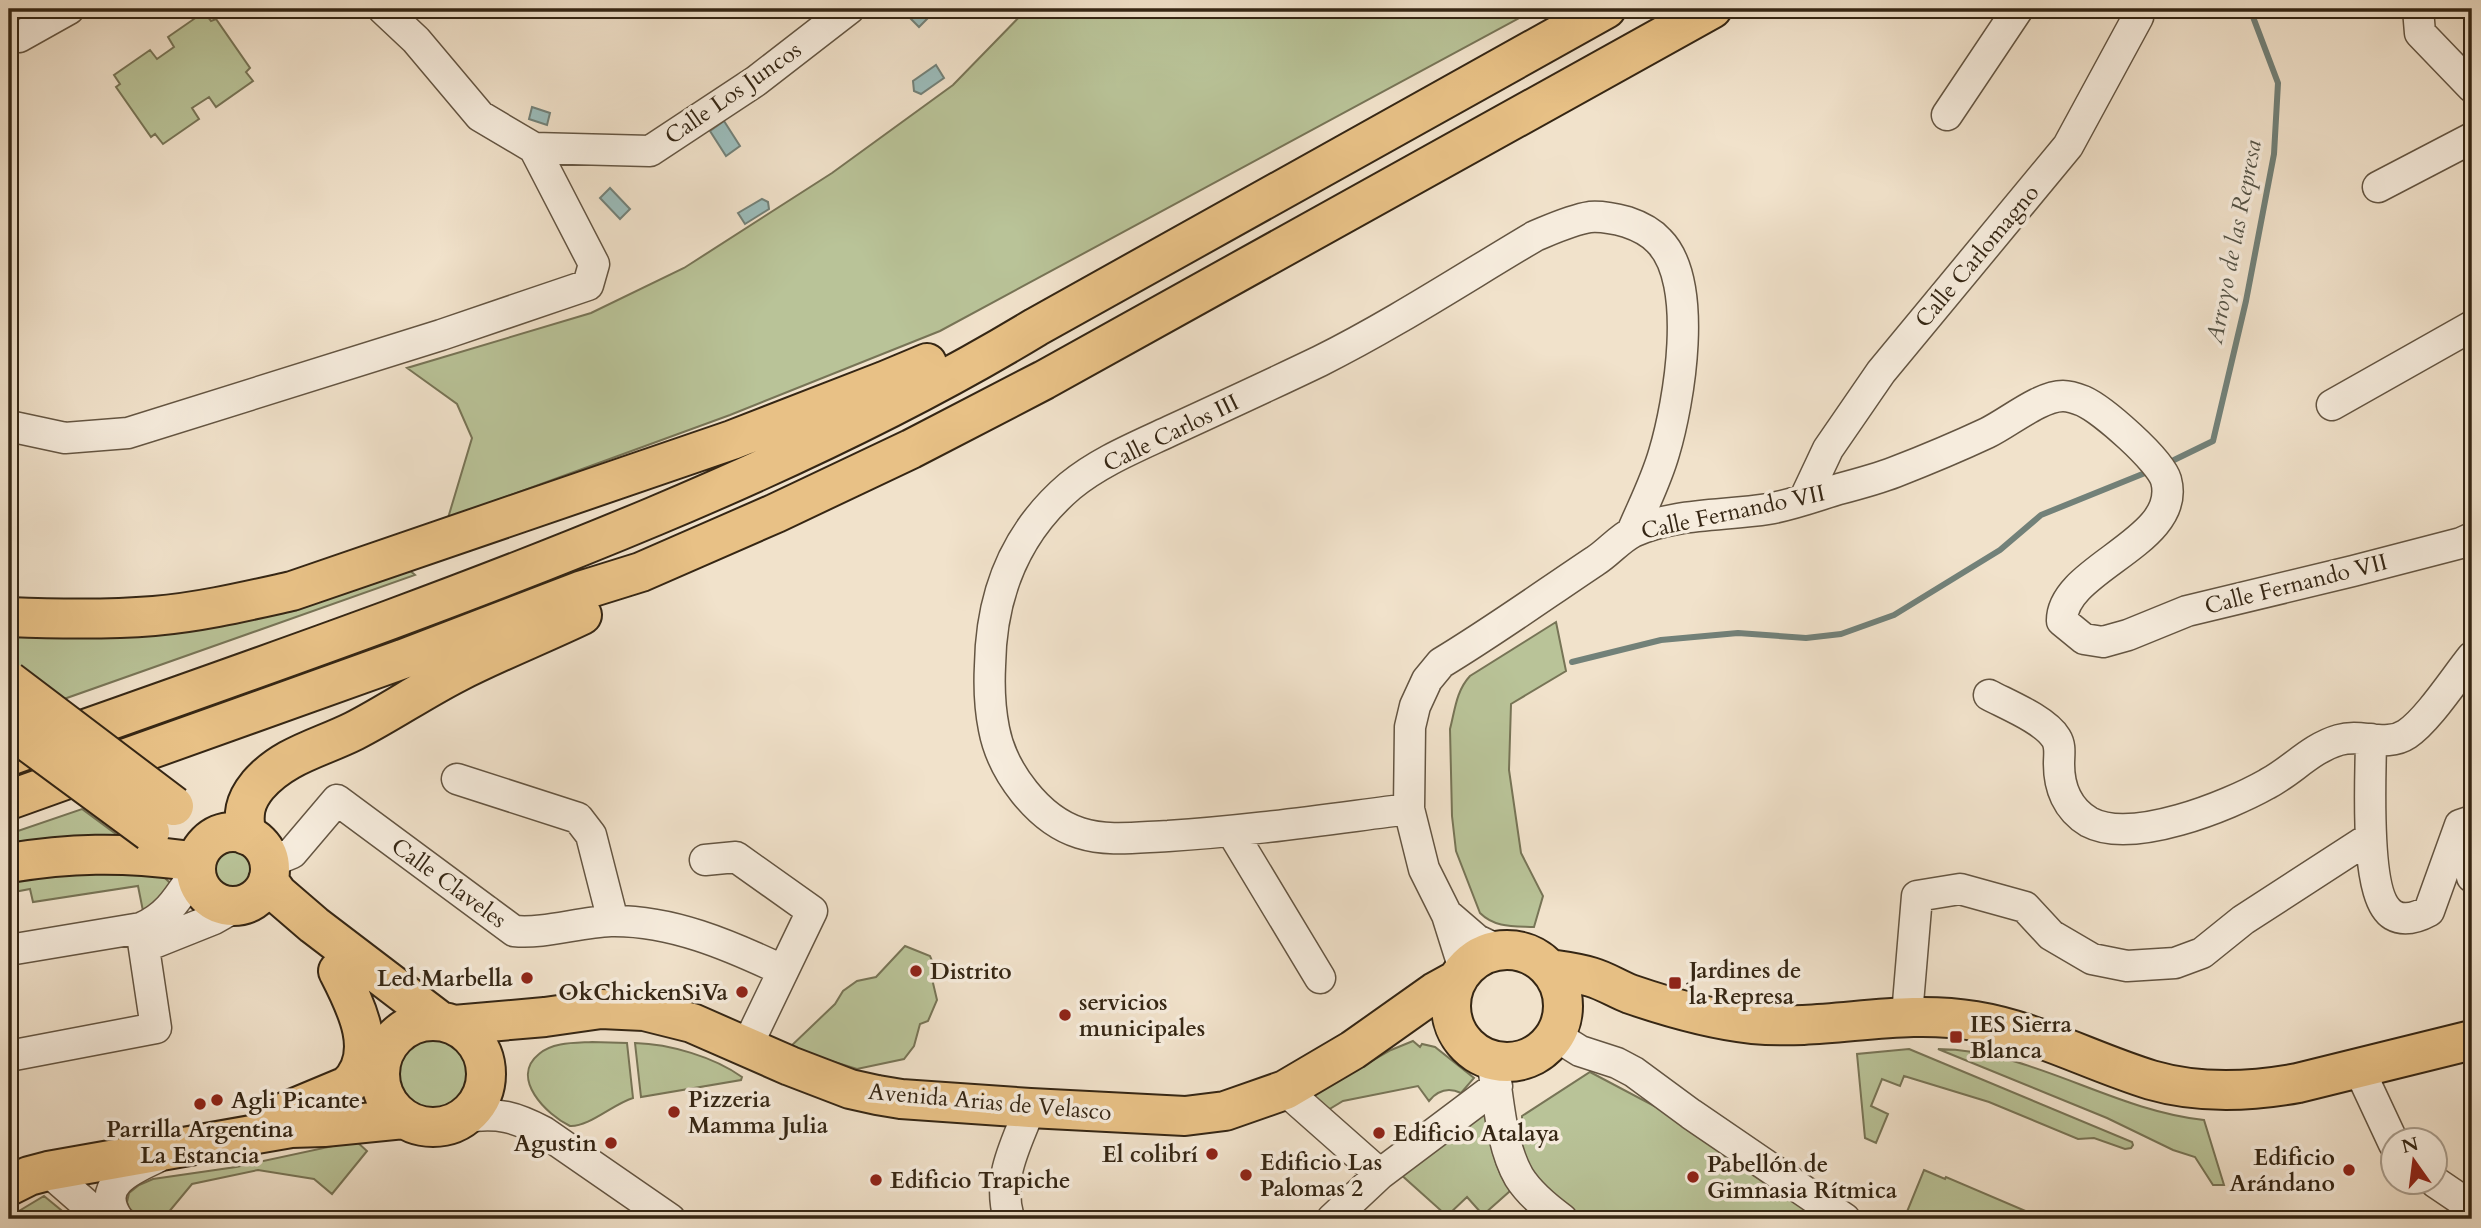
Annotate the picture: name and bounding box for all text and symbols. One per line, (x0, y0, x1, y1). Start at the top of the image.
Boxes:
street label: Calle Los Juncos (659, 34, 807, 152)
water label: Arroyo de las Represa (2198, 137, 2270, 348)
street label: Calle Carlomagno (1908, 178, 2046, 334)
street label: Calle Carlos III (1098, 387, 1244, 479)
street label: Calle Fernando VII (1638, 477, 1828, 547)
street label: Calle Fernando VII (2201, 546, 2391, 622)
street label: Calle Claveles (385, 831, 513, 935)
place label: Jardines de la Represa (1686, 955, 1801, 1012)
place label: Distrito (930, 956, 1012, 987)
place label: Led Marbella (377, 963, 514, 994)
marker: Distrito (908, 963, 924, 979)
marker: Led Marbella (519, 970, 535, 986)
marker: Jardines de la Represa (1667, 975, 1683, 991)
place label: OkChickenSiVa (558, 977, 729, 1008)
marker: OkChickenSiVa (734, 984, 750, 1000)
place label: servicios municipales (1079, 987, 1205, 1044)
marker: servicios municipales (1057, 1007, 1073, 1023)
place label: IES Sierra Blanca (1970, 1009, 2072, 1066)
marker: IES Sierra Blanca (1948, 1029, 1964, 1045)
street label: Avenida Arias de Velasco (867, 1076, 1113, 1128)
place label: Pizzeria Mamma Julia (688, 1084, 829, 1141)
place label: Agli Picante (231, 1085, 360, 1116)
marker: Agli Picante (209, 1092, 225, 1108)
marker: Parrilla Argentina La Estancia (192, 1096, 208, 1112)
marker: Pizzeria Mamma Julia (666, 1104, 682, 1120)
place label: Parrilla Argentina La Estancia (106, 1114, 294, 1171)
place label: Edificio Atalaya (1393, 1118, 1560, 1149)
marker: Edificio Atalaya (1371, 1125, 1387, 1141)
north arrow (2380, 1126, 2450, 1196)
place label: Agustin (514, 1128, 597, 1159)
text: N (2399, 1131, 2422, 1160)
marker: Agustin (603, 1135, 619, 1151)
place label: El colibrí (1102, 1139, 1198, 1170)
place label: Edificio Arándano (2230, 1142, 2335, 1199)
marker: El colibrí (1204, 1146, 1220, 1162)
place label: Edificio Las Palomas 2 (1260, 1147, 1382, 1204)
place label: Pabellón de Gimnasia Rítmica (1707, 1149, 1898, 1206)
marker: Edificio Arándano (2341, 1162, 2357, 1178)
place label: Edificio Trapiche (890, 1165, 1071, 1196)
marker: Edificio Las Palomas 2 (1238, 1167, 1254, 1183)
marker: Pabellón de Gimnasia Rítmica (1685, 1169, 1701, 1185)
marker: Edificio Trapiche (868, 1172, 884, 1188)

